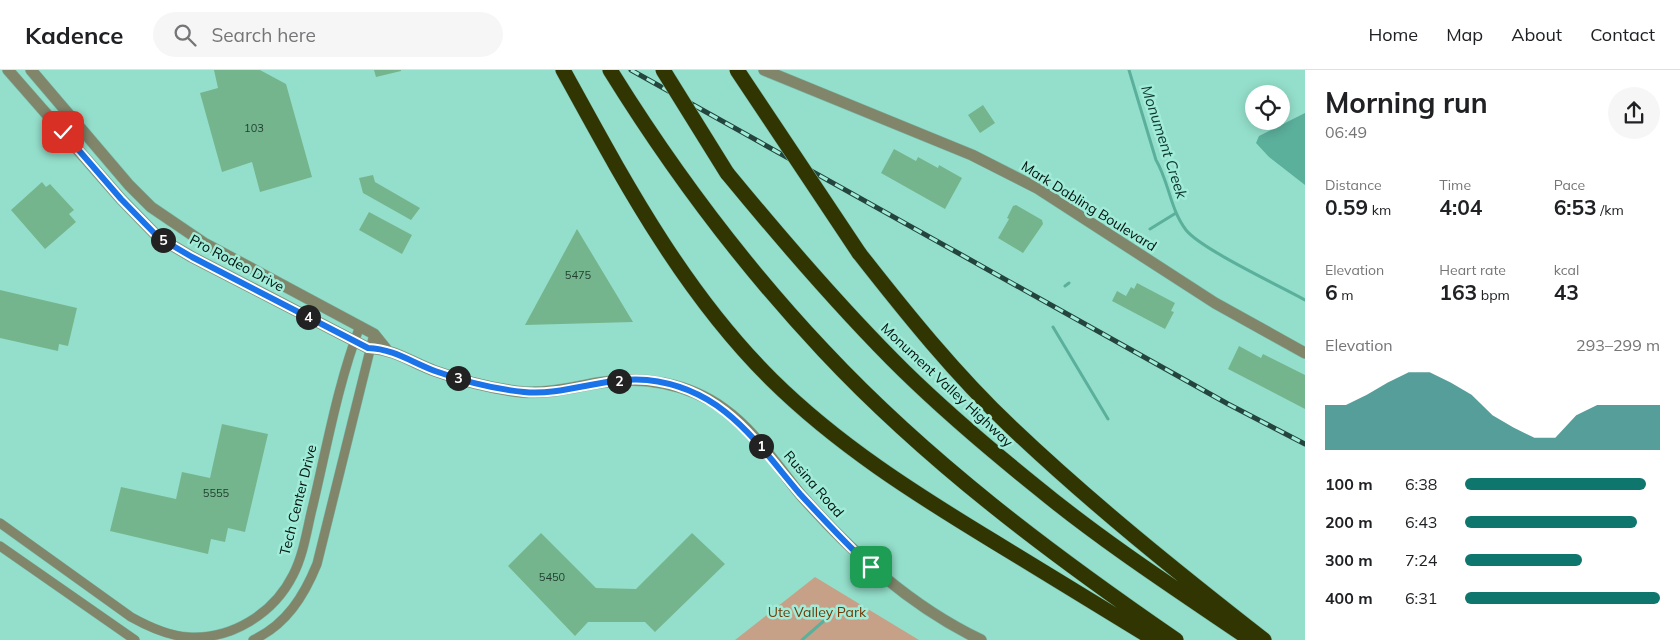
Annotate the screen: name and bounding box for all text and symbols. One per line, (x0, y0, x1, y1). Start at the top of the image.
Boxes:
search box (153, 12, 503, 57)
text: Kadence (25, 20, 123, 50)
icon: search (171, 21, 199, 49)
text: Search here (211, 23, 316, 47)
text: Home (1368, 23, 1418, 46)
text: Map (1446, 23, 1483, 46)
text: About (1511, 23, 1562, 46)
text: Contact (1590, 23, 1655, 46)
water label: Monument Creek (1137, 83, 1192, 202)
map controls (1245, 85, 1290, 130)
button: locate (1245, 85, 1290, 130)
text: Morning run (1325, 85, 1488, 120)
button: share (1608, 87, 1660, 139)
pin (42, 111, 84, 153)
icon: check (49, 118, 77, 146)
house number: 103 (244, 121, 264, 135)
text: 06:49 (1325, 122, 1367, 142)
street label: Mark Dabling Boulevard (1018, 157, 1160, 255)
text: Distance (1325, 176, 1382, 194)
text: Time (1439, 176, 1471, 194)
text: Pace (1554, 176, 1585, 194)
text: 0.59 (1325, 194, 1368, 220)
text: 4:04 (1439, 194, 1482, 220)
text: 6:53 (1554, 194, 1597, 220)
text: km (1368, 201, 1391, 219)
text: /km (1597, 201, 1624, 219)
pin: 5 (150, 228, 176, 252)
street label: Pro Rodeo Drive (187, 230, 287, 296)
text: 5 (159, 231, 168, 249)
text: Elevation (1325, 261, 1384, 279)
text: Heart rate (1439, 261, 1506, 279)
text: kcal (1554, 261, 1579, 279)
house number: 5475 (565, 268, 592, 282)
text: 6 (1325, 279, 1338, 305)
text: 163 (1439, 279, 1477, 305)
text: 43 (1554, 279, 1579, 305)
text: m (1338, 286, 1354, 304)
text: bpm (1477, 286, 1510, 304)
pin: 4 (296, 304, 320, 330)
text: 4 (304, 308, 313, 326)
street label: Monument Valley Highway (877, 319, 1017, 451)
text: Elevation (1325, 335, 1393, 355)
text: 293–299 m (1576, 335, 1660, 355)
pin: 3 (446, 366, 470, 390)
pin: 2 (606, 368, 632, 394)
text: 3 (454, 369, 463, 387)
text: 2 (615, 372, 624, 390)
pin: 1 (748, 434, 774, 458)
text: 1 (757, 437, 766, 455)
street label: Tech Center Drive (276, 443, 320, 557)
street label: Rusina Road (780, 447, 848, 521)
text: 100 m (1325, 474, 1373, 494)
text: 6:38 (1405, 474, 1437, 494)
house number: 5555 (203, 486, 230, 500)
text: 200 m (1325, 512, 1373, 532)
text: 6:43 (1405, 512, 1437, 532)
pin (850, 546, 892, 588)
text: 300 m (1325, 550, 1373, 570)
text: 7:24 (1405, 550, 1437, 570)
icon: arrive (857, 553, 885, 581)
house number: 5450 (539, 570, 566, 584)
text: 400 m (1325, 588, 1373, 608)
text: 6:31 (1405, 588, 1437, 608)
park label: Ute Valley Park (768, 603, 867, 621)

